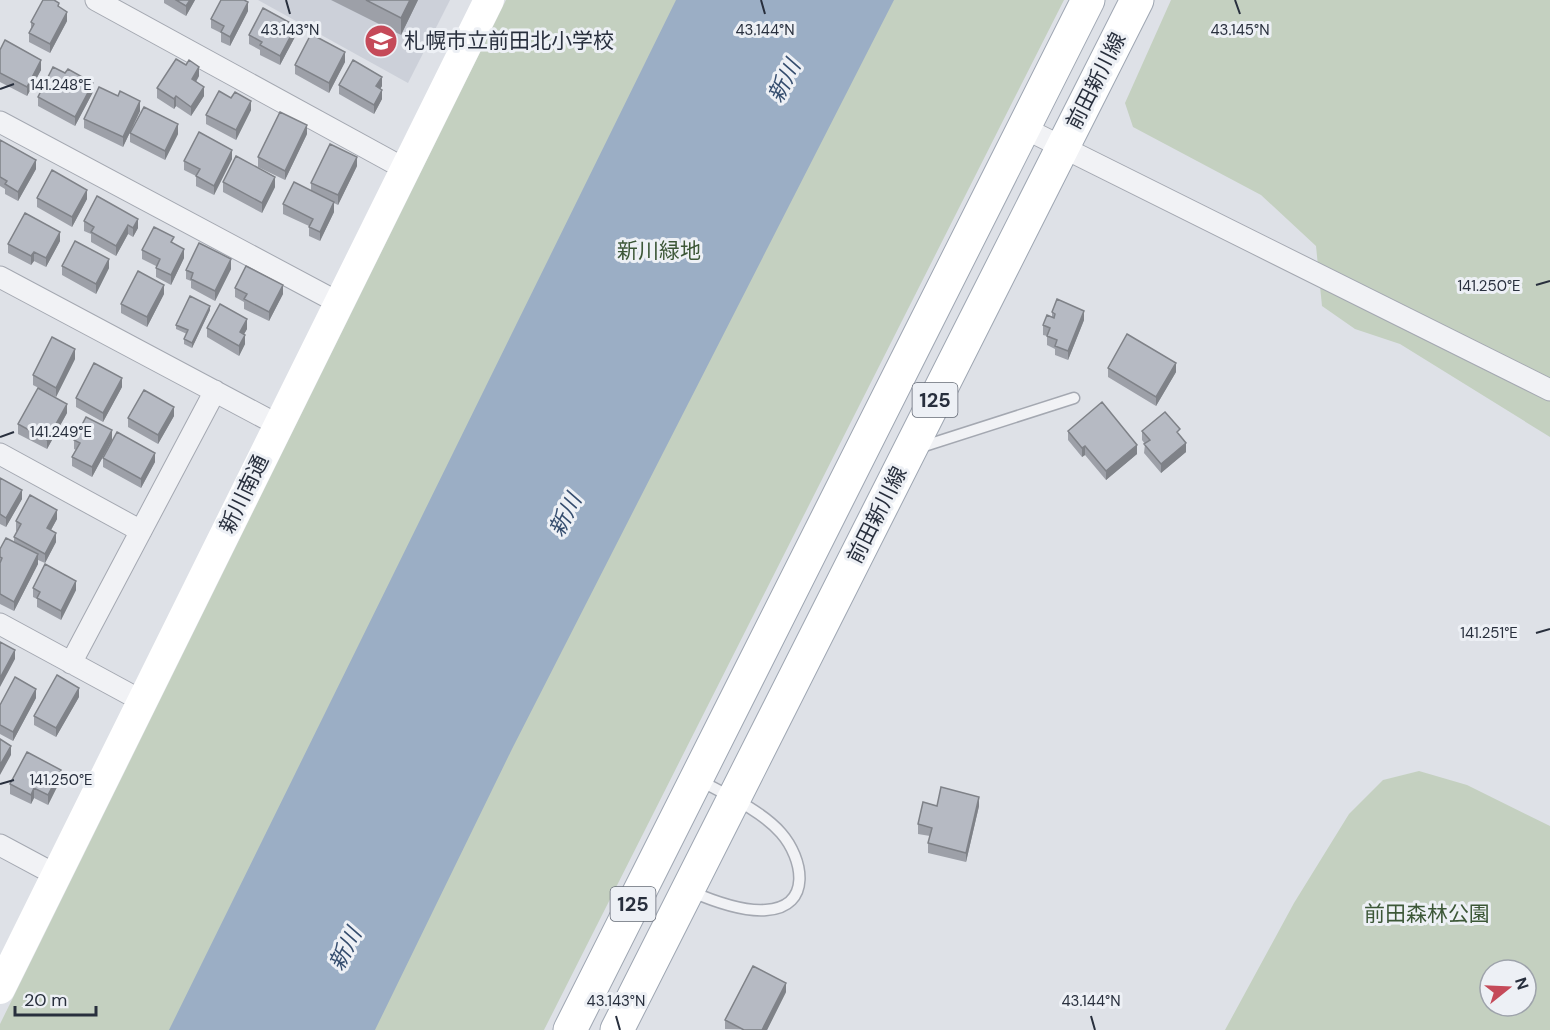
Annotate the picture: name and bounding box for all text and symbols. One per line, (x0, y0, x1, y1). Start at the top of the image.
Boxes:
text: 43.143°N (261, 20, 319, 40)
text: 43.144°N (736, 20, 795, 40)
text: 43.145°N (1210, 20, 1270, 40)
school or university icon: 札幌市立前田北小学校 (363, 23, 399, 59)
place label: 札幌市立前田北小学校 (404, 27, 614, 55)
street label: 前田新川線 (1060, 28, 1132, 134)
water label: 新川 (761, 53, 808, 107)
text: 141.248°E (30, 75, 92, 95)
park label: 新川緑地 (617, 237, 701, 265)
text: 141.250°E (1457, 276, 1521, 296)
road number: 125 (912, 383, 958, 417)
text: 141.249°E (30, 422, 92, 442)
street label: 新川南通 (213, 450, 275, 538)
street label: 前田新川線 (841, 462, 913, 568)
water label: 新川 (542, 487, 589, 541)
text: 141.251°E (1460, 623, 1518, 643)
text: 141.250°E (29, 770, 93, 790)
road number: 125 (610, 887, 656, 921)
park label: 前田森林公園 (1364, 900, 1490, 928)
water label: 新川 (322, 921, 369, 975)
north arrow (1478, 958, 1538, 1018)
text: N (1510, 975, 1534, 992)
scale bar (15, 979, 96, 1017)
text: 20 m (24, 988, 67, 1012)
text: 43.143°N (587, 991, 645, 1011)
text: 43.144°N (1062, 991, 1121, 1011)

